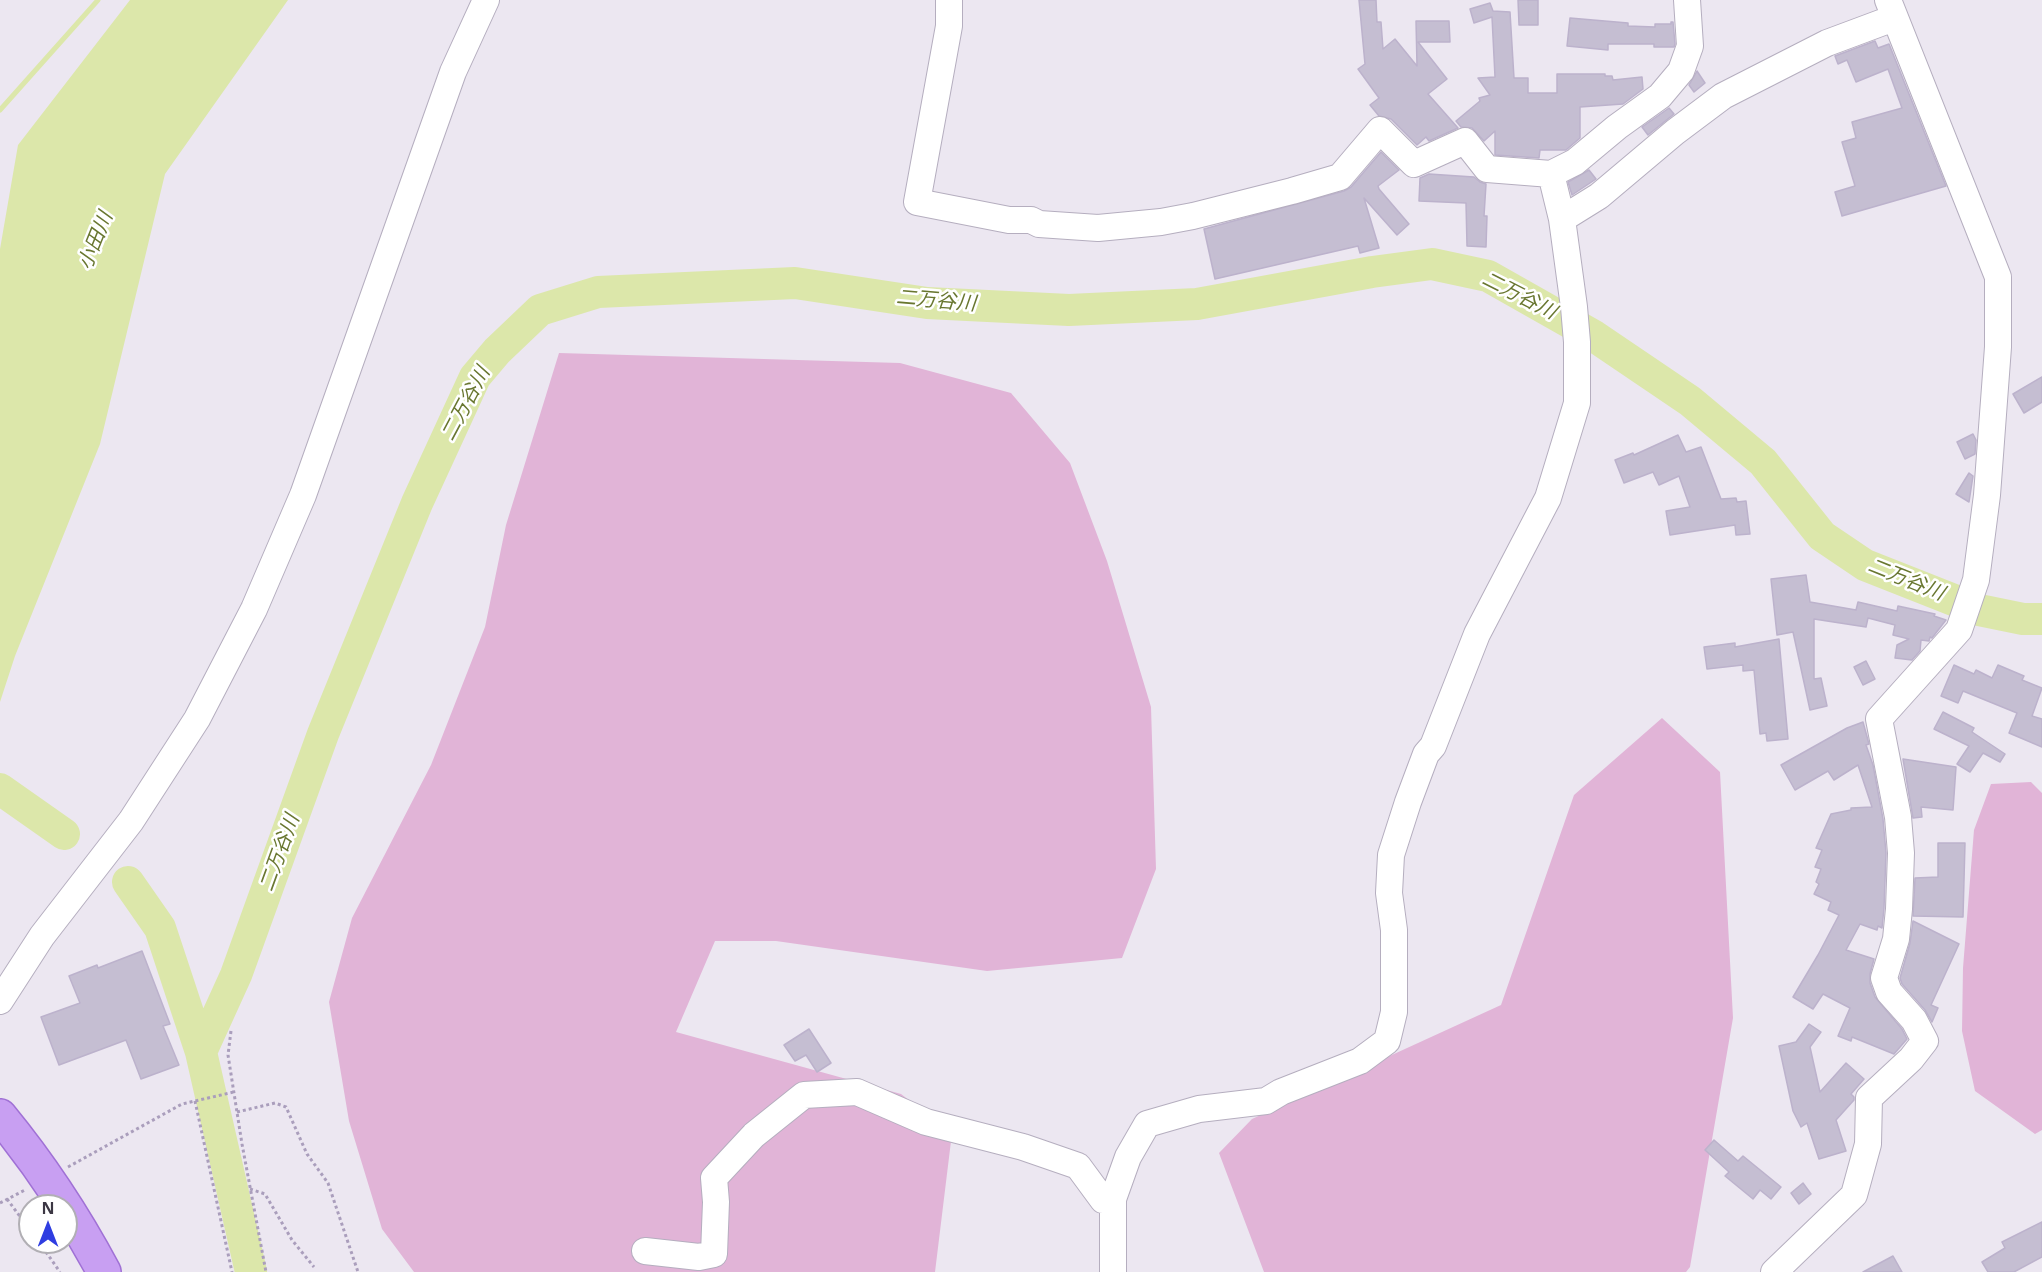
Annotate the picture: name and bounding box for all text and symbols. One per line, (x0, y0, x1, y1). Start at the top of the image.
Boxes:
water label: 小田川 (74, 209, 118, 273)
water label: 二万谷川 (1478, 267, 1560, 325)
water label: 二万谷川 (895, 286, 977, 316)
water label: 二万谷川 (437, 363, 495, 445)
water label: 二万谷川 (1864, 554, 1948, 606)
water label: 二万谷川 (255, 811, 305, 895)
north arrow (18, 1194, 78, 1254)
text: N (41, 1197, 55, 1219)

